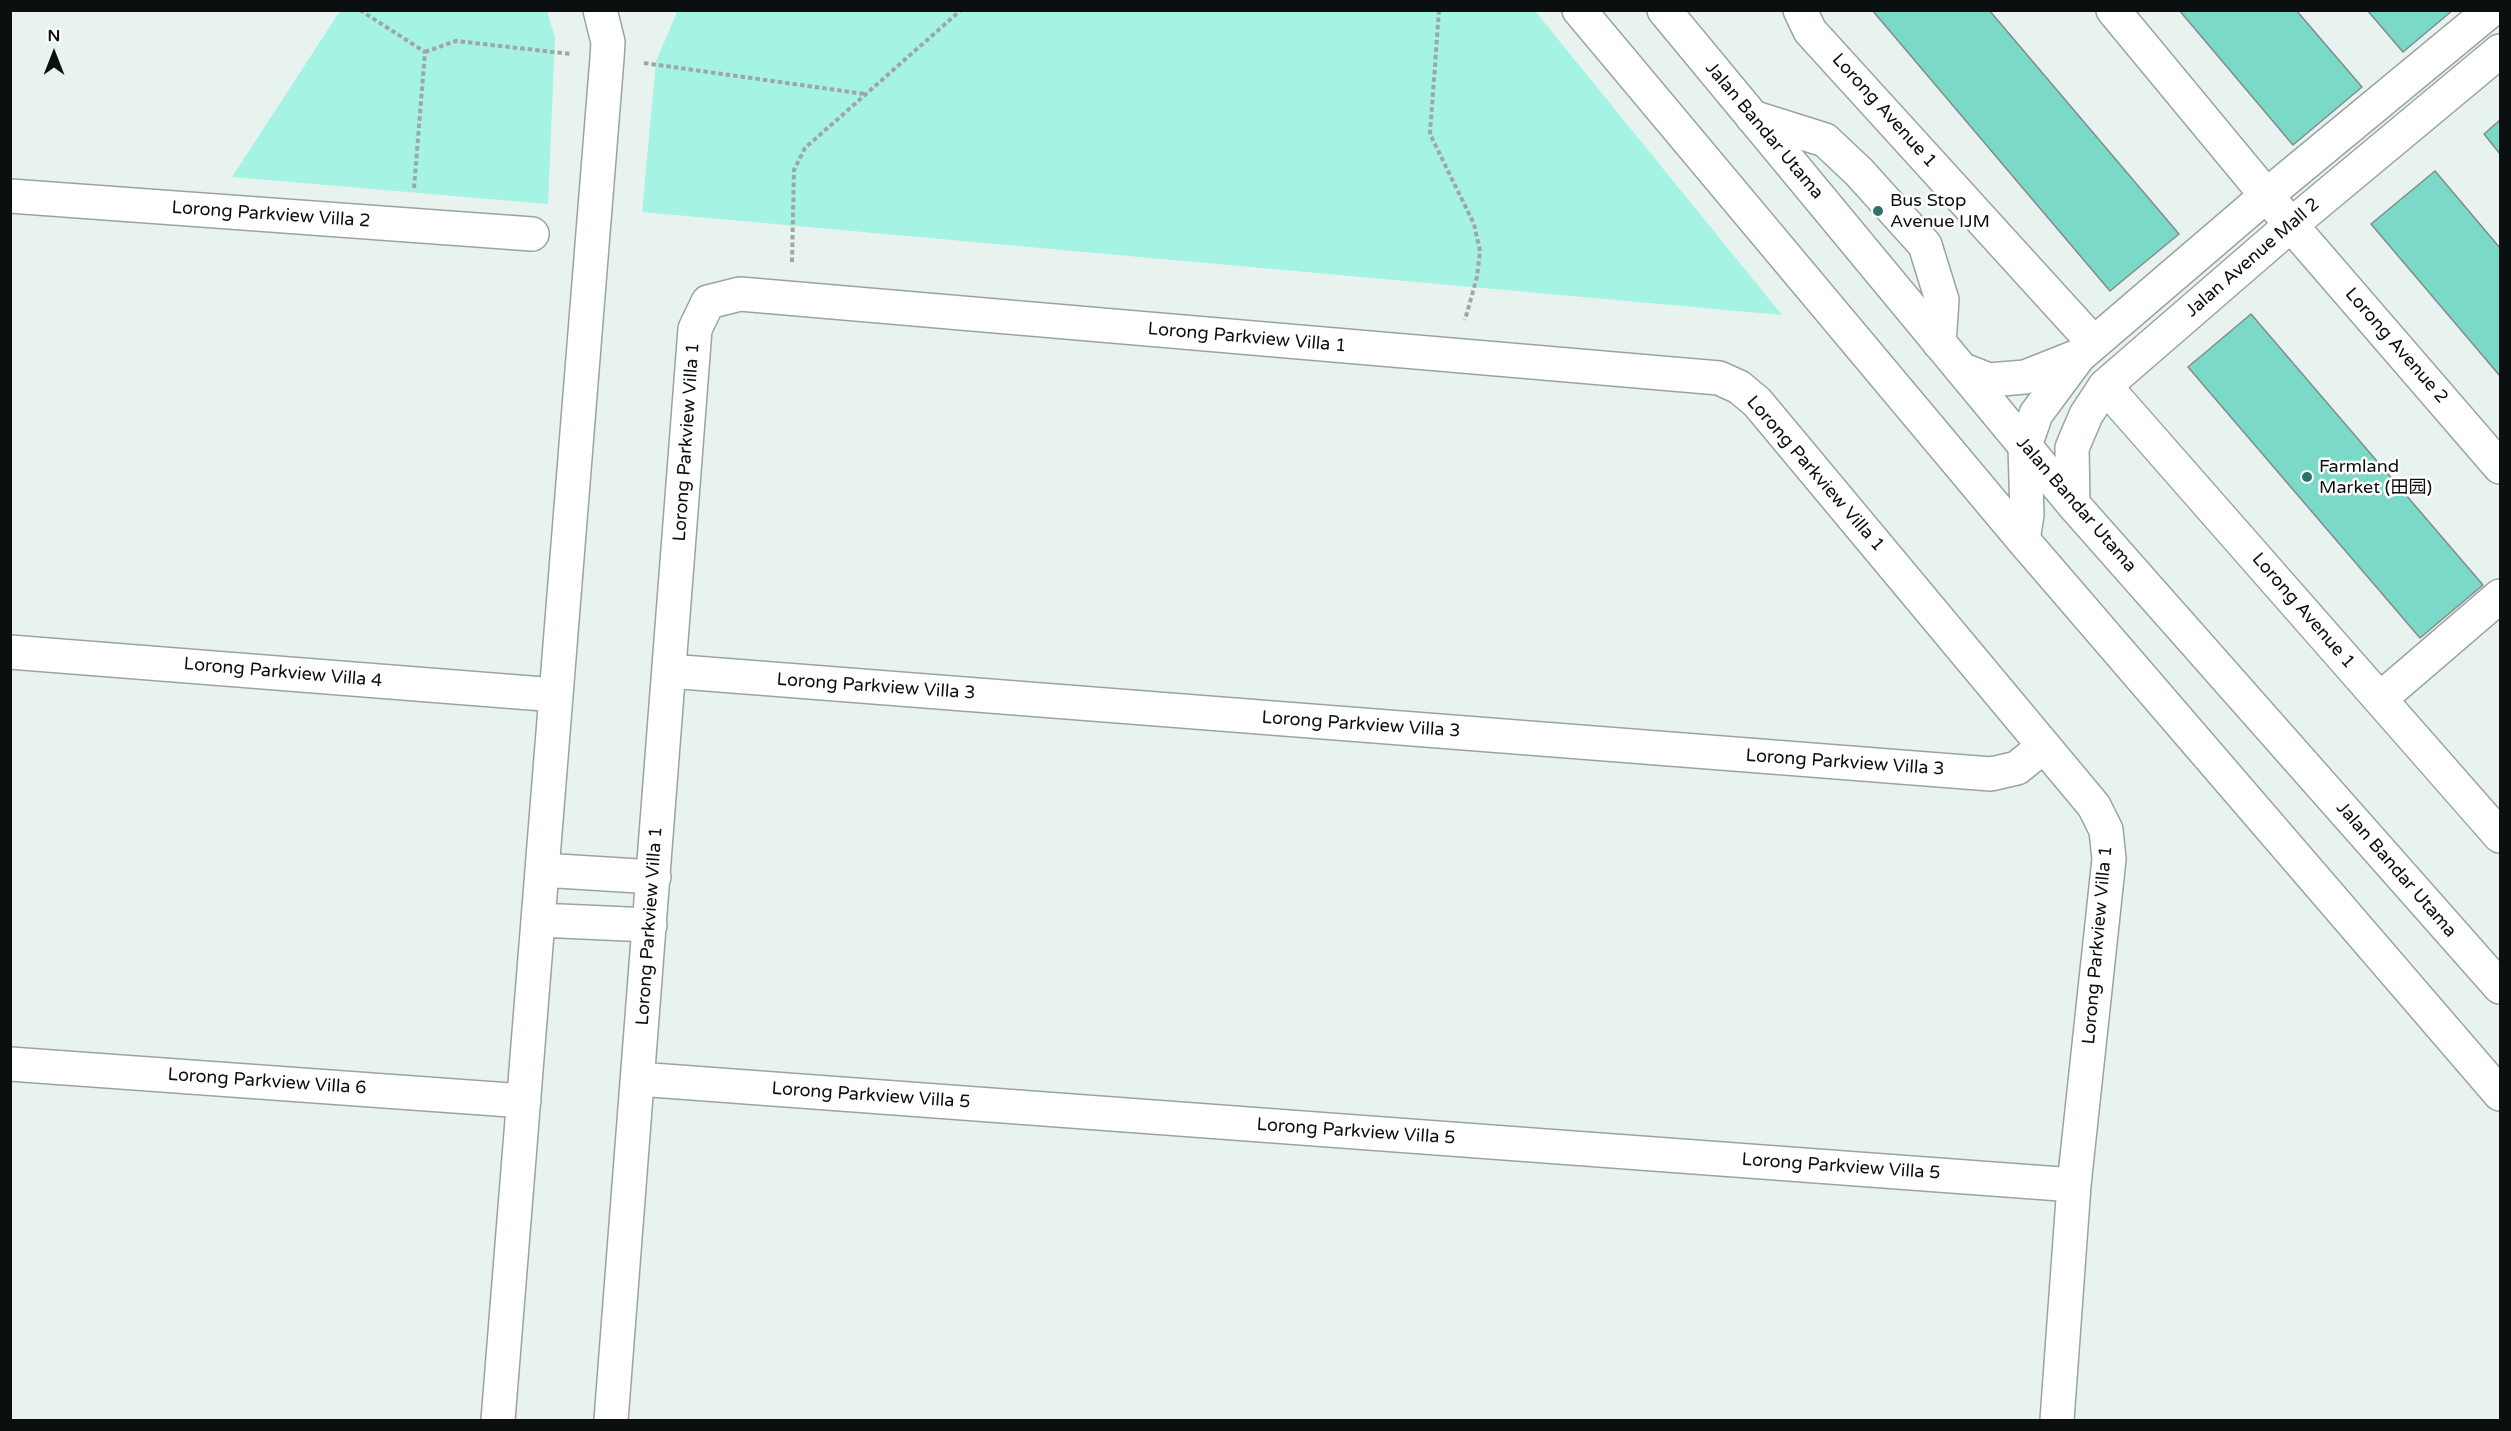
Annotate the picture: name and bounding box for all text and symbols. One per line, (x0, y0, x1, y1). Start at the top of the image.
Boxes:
north arrow (24, 24, 84, 84)
text: N (48, 26, 60, 46)
street label: Lorong Avenue 1 (1827, 49, 1941, 173)
street label: Jalan Bandar Utama (1700, 58, 1828, 204)
place label: Bus Stop Avenue IJM (1890, 190, 1990, 232)
street label: Jalan Avenue Mall 2 (2182, 194, 2324, 322)
street label: Lorong Parkview Villa 2 (171, 197, 371, 233)
marker: Bus Stop Avenue IJM (1871, 204, 1885, 218)
street label: Lorong Avenue 2 (2340, 284, 2452, 408)
street label: Lorong Parkview Villa 1 (1147, 319, 1347, 357)
street label: Lorong Parkview Villa 1 (669, 342, 705, 542)
street label: Lorong Parkview Villa 1 (1741, 392, 1889, 556)
street label: Jalan Bandar Utama (2011, 433, 2141, 577)
place label: Farmland Market (田园) (2319, 456, 2432, 498)
marker: Farmland Market (田园) (2300, 470, 2314, 484)
street label: Lorong Avenue 1 (2247, 549, 2359, 673)
street label: Lorong Parkview Villa 4 (183, 654, 383, 692)
street label: Lorong Parkview Villa 3 (776, 669, 976, 705)
street label: Lorong Parkview Villa 3 (1261, 707, 1461, 743)
street label: Lorong Parkview Villa 3 (1745, 745, 1945, 781)
street label: Jalan Bandar Utama (2331, 798, 2461, 942)
street label: Lorong Parkview Villa 1 (632, 826, 668, 1026)
street label: Lorong Parkview Villa 1 (2079, 845, 2117, 1045)
street label: Lorong Parkview Villa 6 (167, 1064, 367, 1100)
street label: Lorong Parkview Villa 5 (771, 1078, 971, 1114)
street label: Lorong Parkview Villa 5 (1256, 1114, 1456, 1150)
street label: Lorong Parkview Villa 5 (1741, 1149, 1941, 1185)

